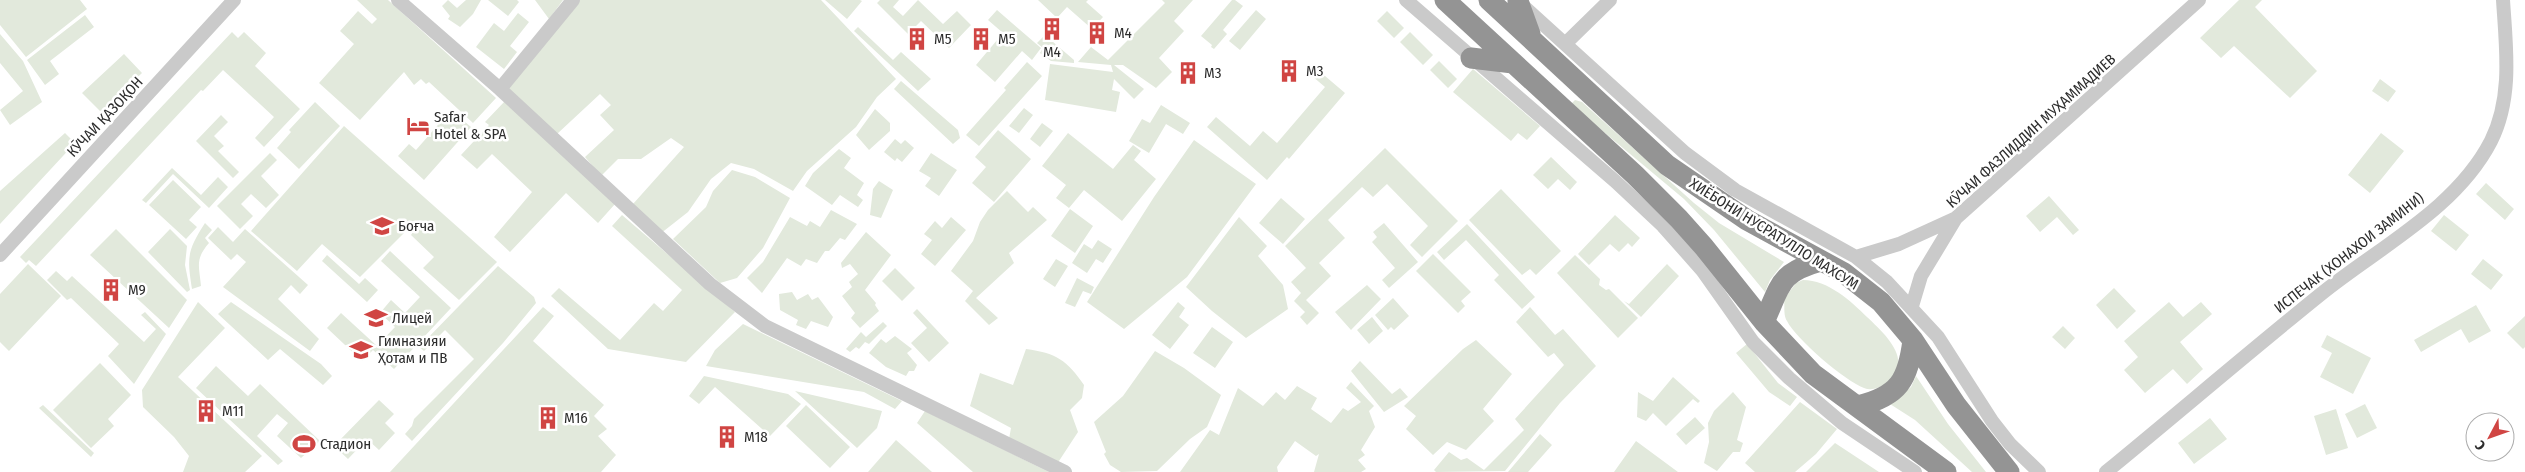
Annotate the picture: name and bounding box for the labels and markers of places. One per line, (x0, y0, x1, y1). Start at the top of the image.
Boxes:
building icon: M4 (1039, 16, 1065, 42)
building icon: М4 (1084, 20, 1110, 46)
place label: М4 (1114, 24, 1132, 42)
building icon: М5 (904, 26, 930, 52)
building icon: M5 (968, 26, 994, 52)
place label: М5 (934, 30, 952, 48)
place label: M5 (998, 30, 1016, 48)
place label: M4 (1043, 43, 1061, 61)
building icon: M3 (1276, 58, 1302, 84)
building icon: М3 (1175, 60, 1201, 86)
place label: M3 (1306, 62, 1324, 80)
place label: М3 (1204, 64, 1222, 82)
place label: Safar Hotel & SPA (434, 108, 506, 143)
hotel icon: Safar Hotel & SPA (405, 113, 431, 139)
school or university icon: Боғча (369, 213, 395, 239)
place label: Боғча (398, 217, 434, 235)
building icon: М9 (98, 277, 124, 303)
place label: М9 (128, 281, 146, 299)
school or university icon: Лицей (363, 305, 389, 331)
place label: Лицей (392, 309, 432, 327)
place label: Гимназияи Ҳотам и ПВ (378, 332, 447, 367)
school or university icon: Гимназияи Ҳотам и ПВ (348, 337, 374, 363)
building icon: М11 (193, 398, 219, 424)
place label: М11 (222, 402, 244, 420)
building icon: М16 (535, 405, 561, 431)
place label: М16 (564, 409, 588, 427)
building icon: М18 (714, 424, 740, 450)
place label: М18 (744, 428, 768, 446)
sports icon: Стадион (291, 431, 317, 457)
place label: Стадион (320, 435, 371, 453)

